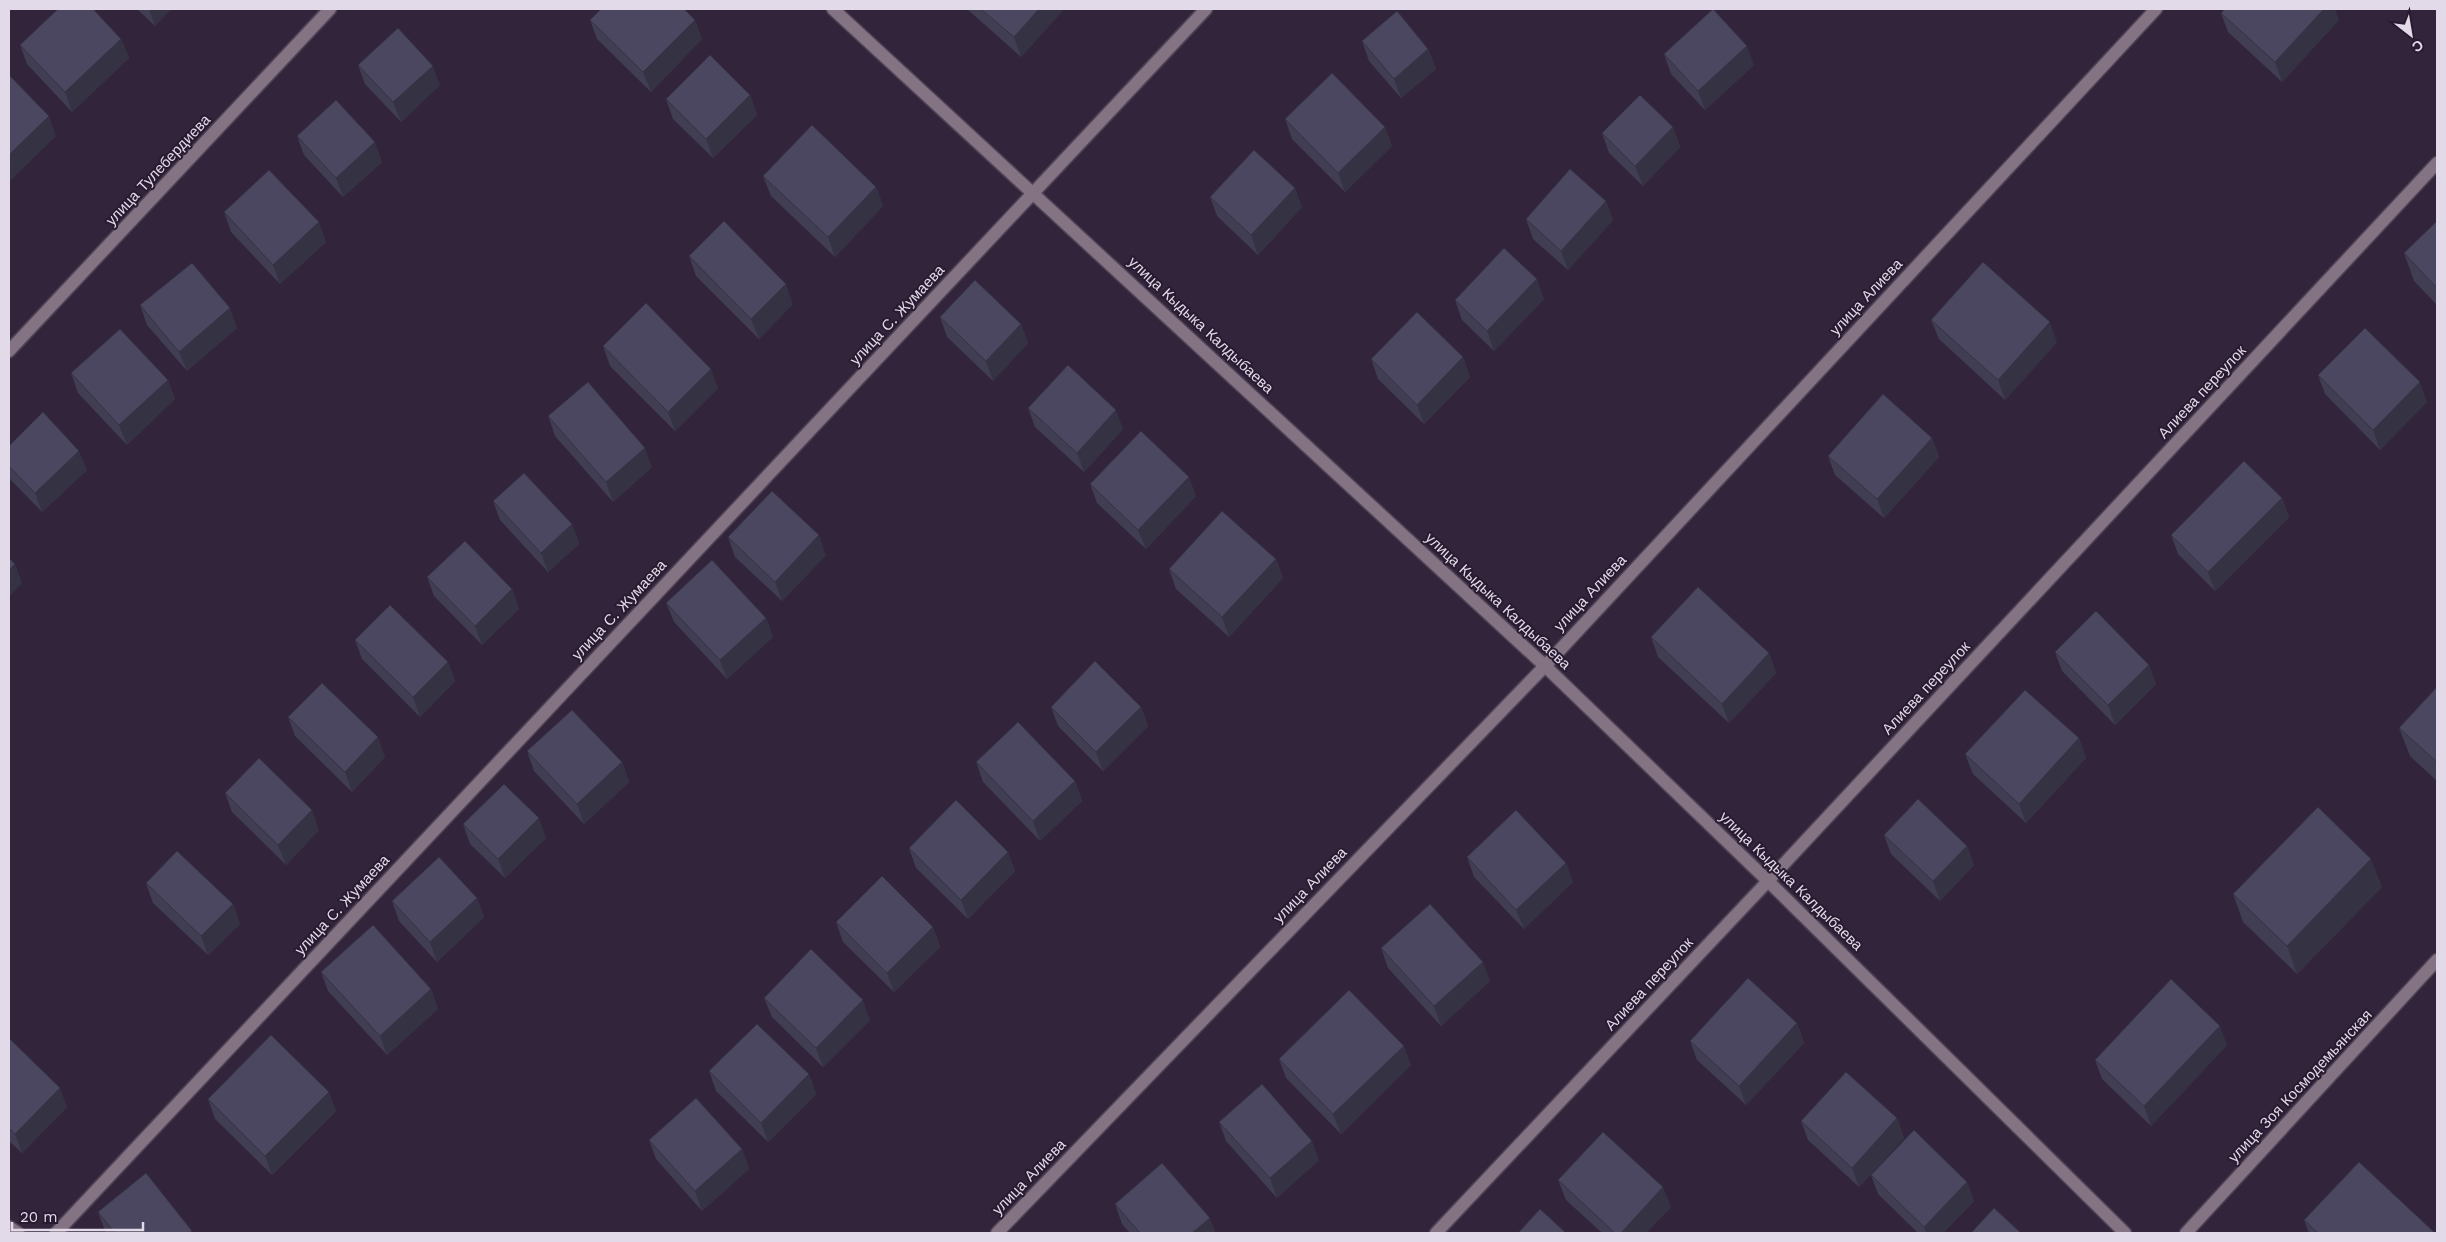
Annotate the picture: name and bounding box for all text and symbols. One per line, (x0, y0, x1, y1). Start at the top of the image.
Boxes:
north arrow (2386, 10, 2436, 60)
text: С (2409, 37, 2426, 56)
street label: улица Тулебердиева (102, 110, 215, 229)
street label: улица Кыдыка Калдыбаева (1125, 253, 1278, 398)
street label: улица Алиева (1826, 255, 1906, 339)
street label: улица С. Жумаева (846, 261, 949, 369)
street label: Алиева переулок (2154, 341, 2250, 442)
street label: улица Кыдыка Калдыбаева (1422, 529, 1575, 674)
street label: улица Алиева (1550, 551, 1630, 635)
street label: улица С. Жумаева (568, 556, 671, 664)
street label: Алиева переулок (1878, 637, 1974, 738)
street label: улица Кыдыка Калдыбаева (1716, 808, 1867, 955)
street label: улица Алиева (1269, 843, 1351, 926)
street label: улица С. Жумаева (291, 851, 394, 959)
street label: Алиева переулок (1601, 933, 1697, 1034)
street label: улица Зоя Космодемьянская (2224, 1006, 2376, 1166)
street label: улица Алиева (988, 1135, 1070, 1218)
scale bar (12, 1200, 144, 1232)
text: 20 m (20, 1208, 58, 1226)

